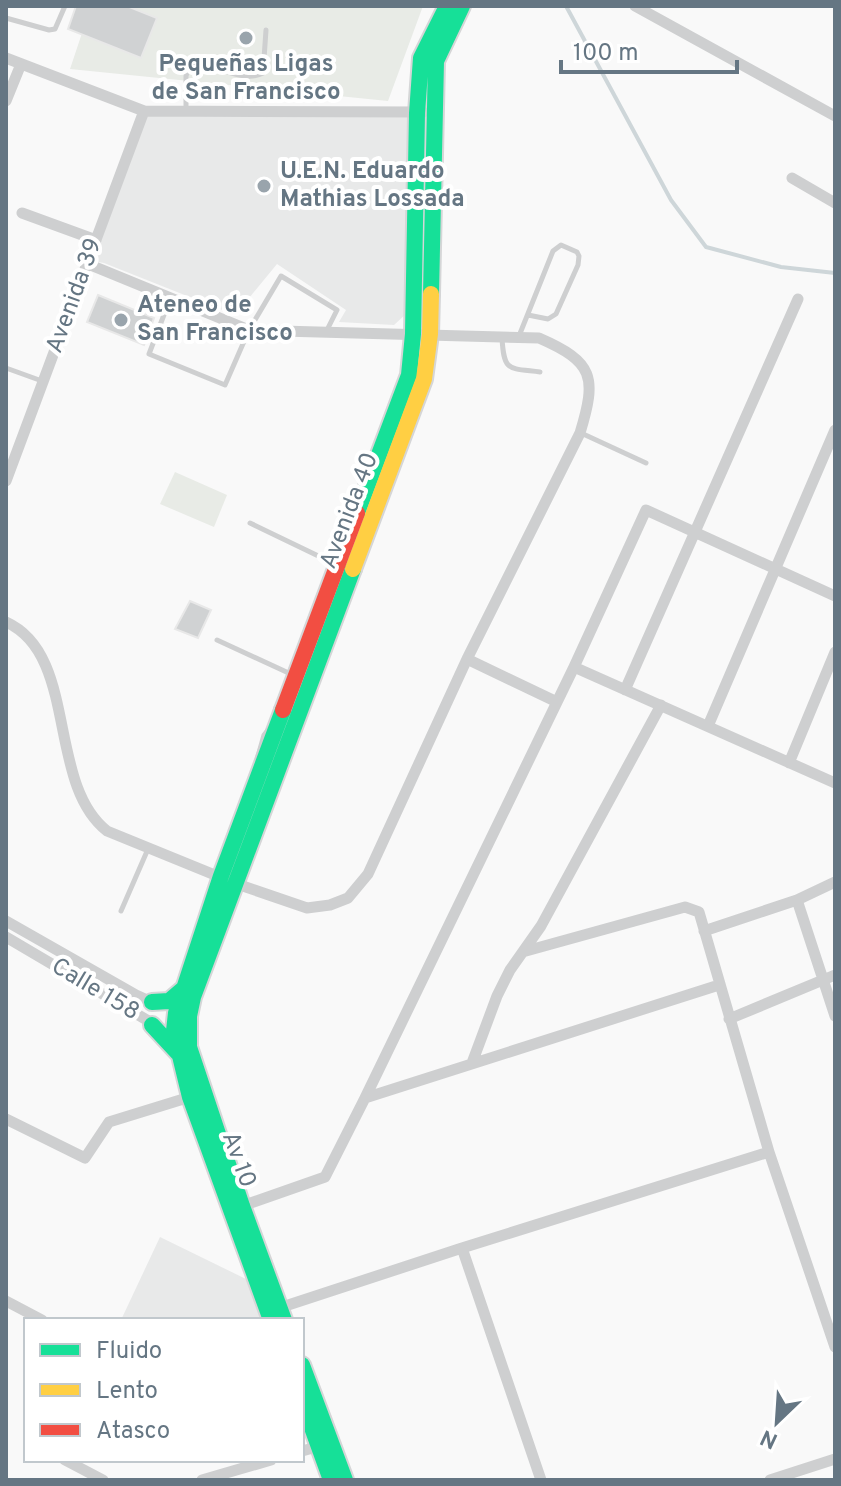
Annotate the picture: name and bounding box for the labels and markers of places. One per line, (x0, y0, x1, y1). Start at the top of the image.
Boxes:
marker: Pequeñas Ligas de San Francisco (237, 29, 255, 47)
place label: Pequeñas Ligas de San Francisco (151, 50, 341, 108)
place label: U.E.N. Eduardo Mathias Lossada (280, 157, 465, 215)
marker: U.E.N. Eduardo Mathias Lossada (255, 177, 273, 195)
place label: Ateneo de San Francisco (137, 291, 293, 349)
marker: Ateneo de San Francisco (112, 311, 130, 329)

